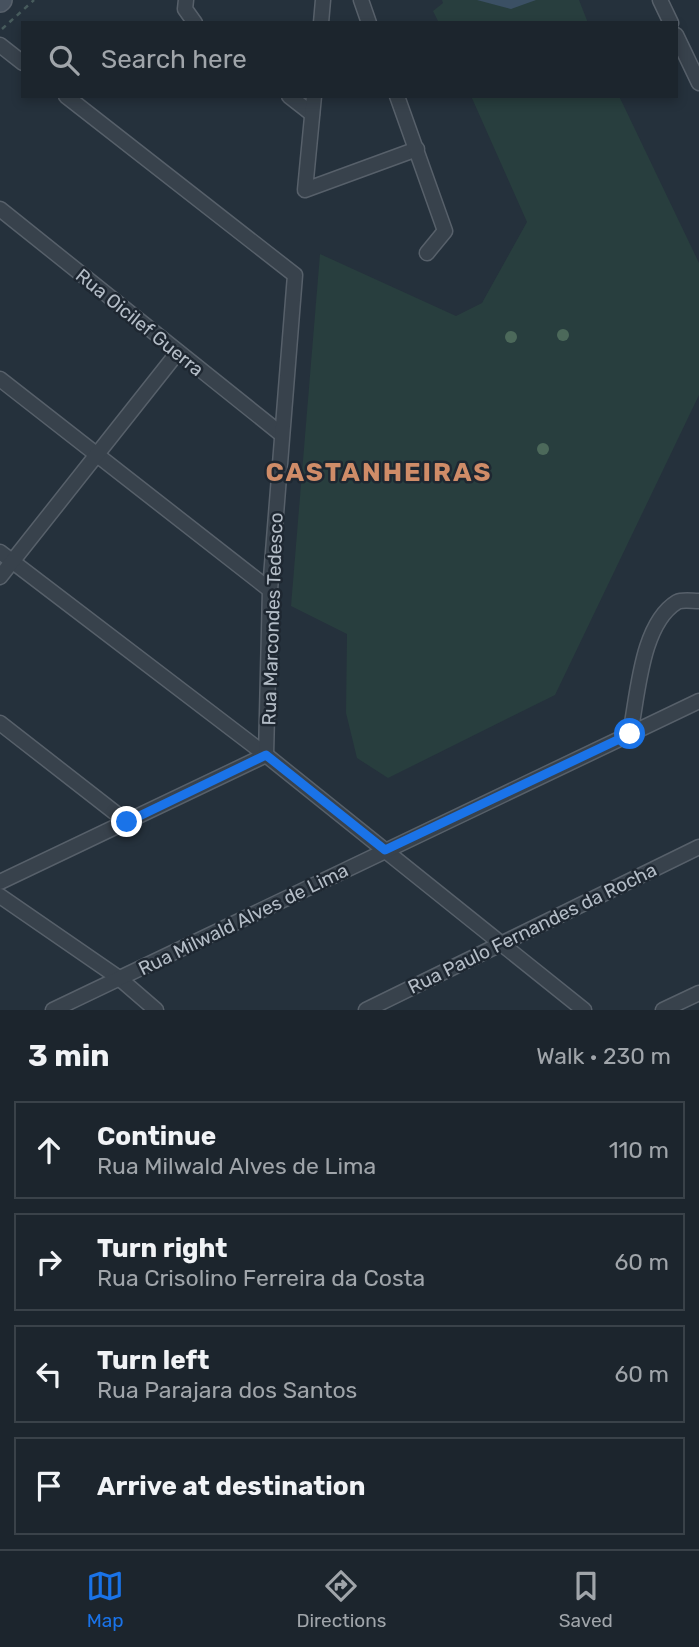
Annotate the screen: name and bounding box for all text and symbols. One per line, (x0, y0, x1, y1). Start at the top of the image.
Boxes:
search box (21, 21, 678, 98)
icon: search (45, 41, 83, 79)
text: Search here (101, 44, 247, 75)
street label: Rua Oicilef Guerra (71, 264, 208, 381)
district label: CASTANHEIRAS (265, 457, 493, 488)
street label: Rua Marcondes Tedesco (257, 512, 288, 726)
route start (614, 718, 645, 749)
route end (111, 806, 142, 837)
street label: Rua Paulo Fernandes da Rocha (404, 858, 660, 999)
street label: Rua Milwald Alves de Lima (135, 859, 352, 980)
text: 3 min (28, 1038, 110, 1074)
text: Walk · 230 m (536, 1042, 671, 1070)
text: Continue (97, 1121, 216, 1152)
icon: ahead (30, 1131, 68, 1169)
text: 110 m (609, 1136, 669, 1164)
text: Rua Milwald Alves de Lima (97, 1152, 376, 1180)
text: Turn right (97, 1233, 227, 1264)
icon: right (30, 1243, 68, 1281)
text: 60 m (614, 1248, 669, 1276)
text: Rua Crisolino Ferreira da Costa (97, 1264, 425, 1292)
text: Turn left (97, 1345, 209, 1376)
icon: left (30, 1355, 68, 1393)
text: 60 m (614, 1360, 669, 1388)
text: Rua Parajara dos Santos (97, 1376, 357, 1404)
icon: arrive (30, 1467, 68, 1505)
text: Arrive at destination (97, 1471, 365, 1502)
tab: Map (86, 1567, 124, 1632)
tab: Directions (296, 1567, 386, 1632)
tab: Saved (559, 1567, 613, 1632)

